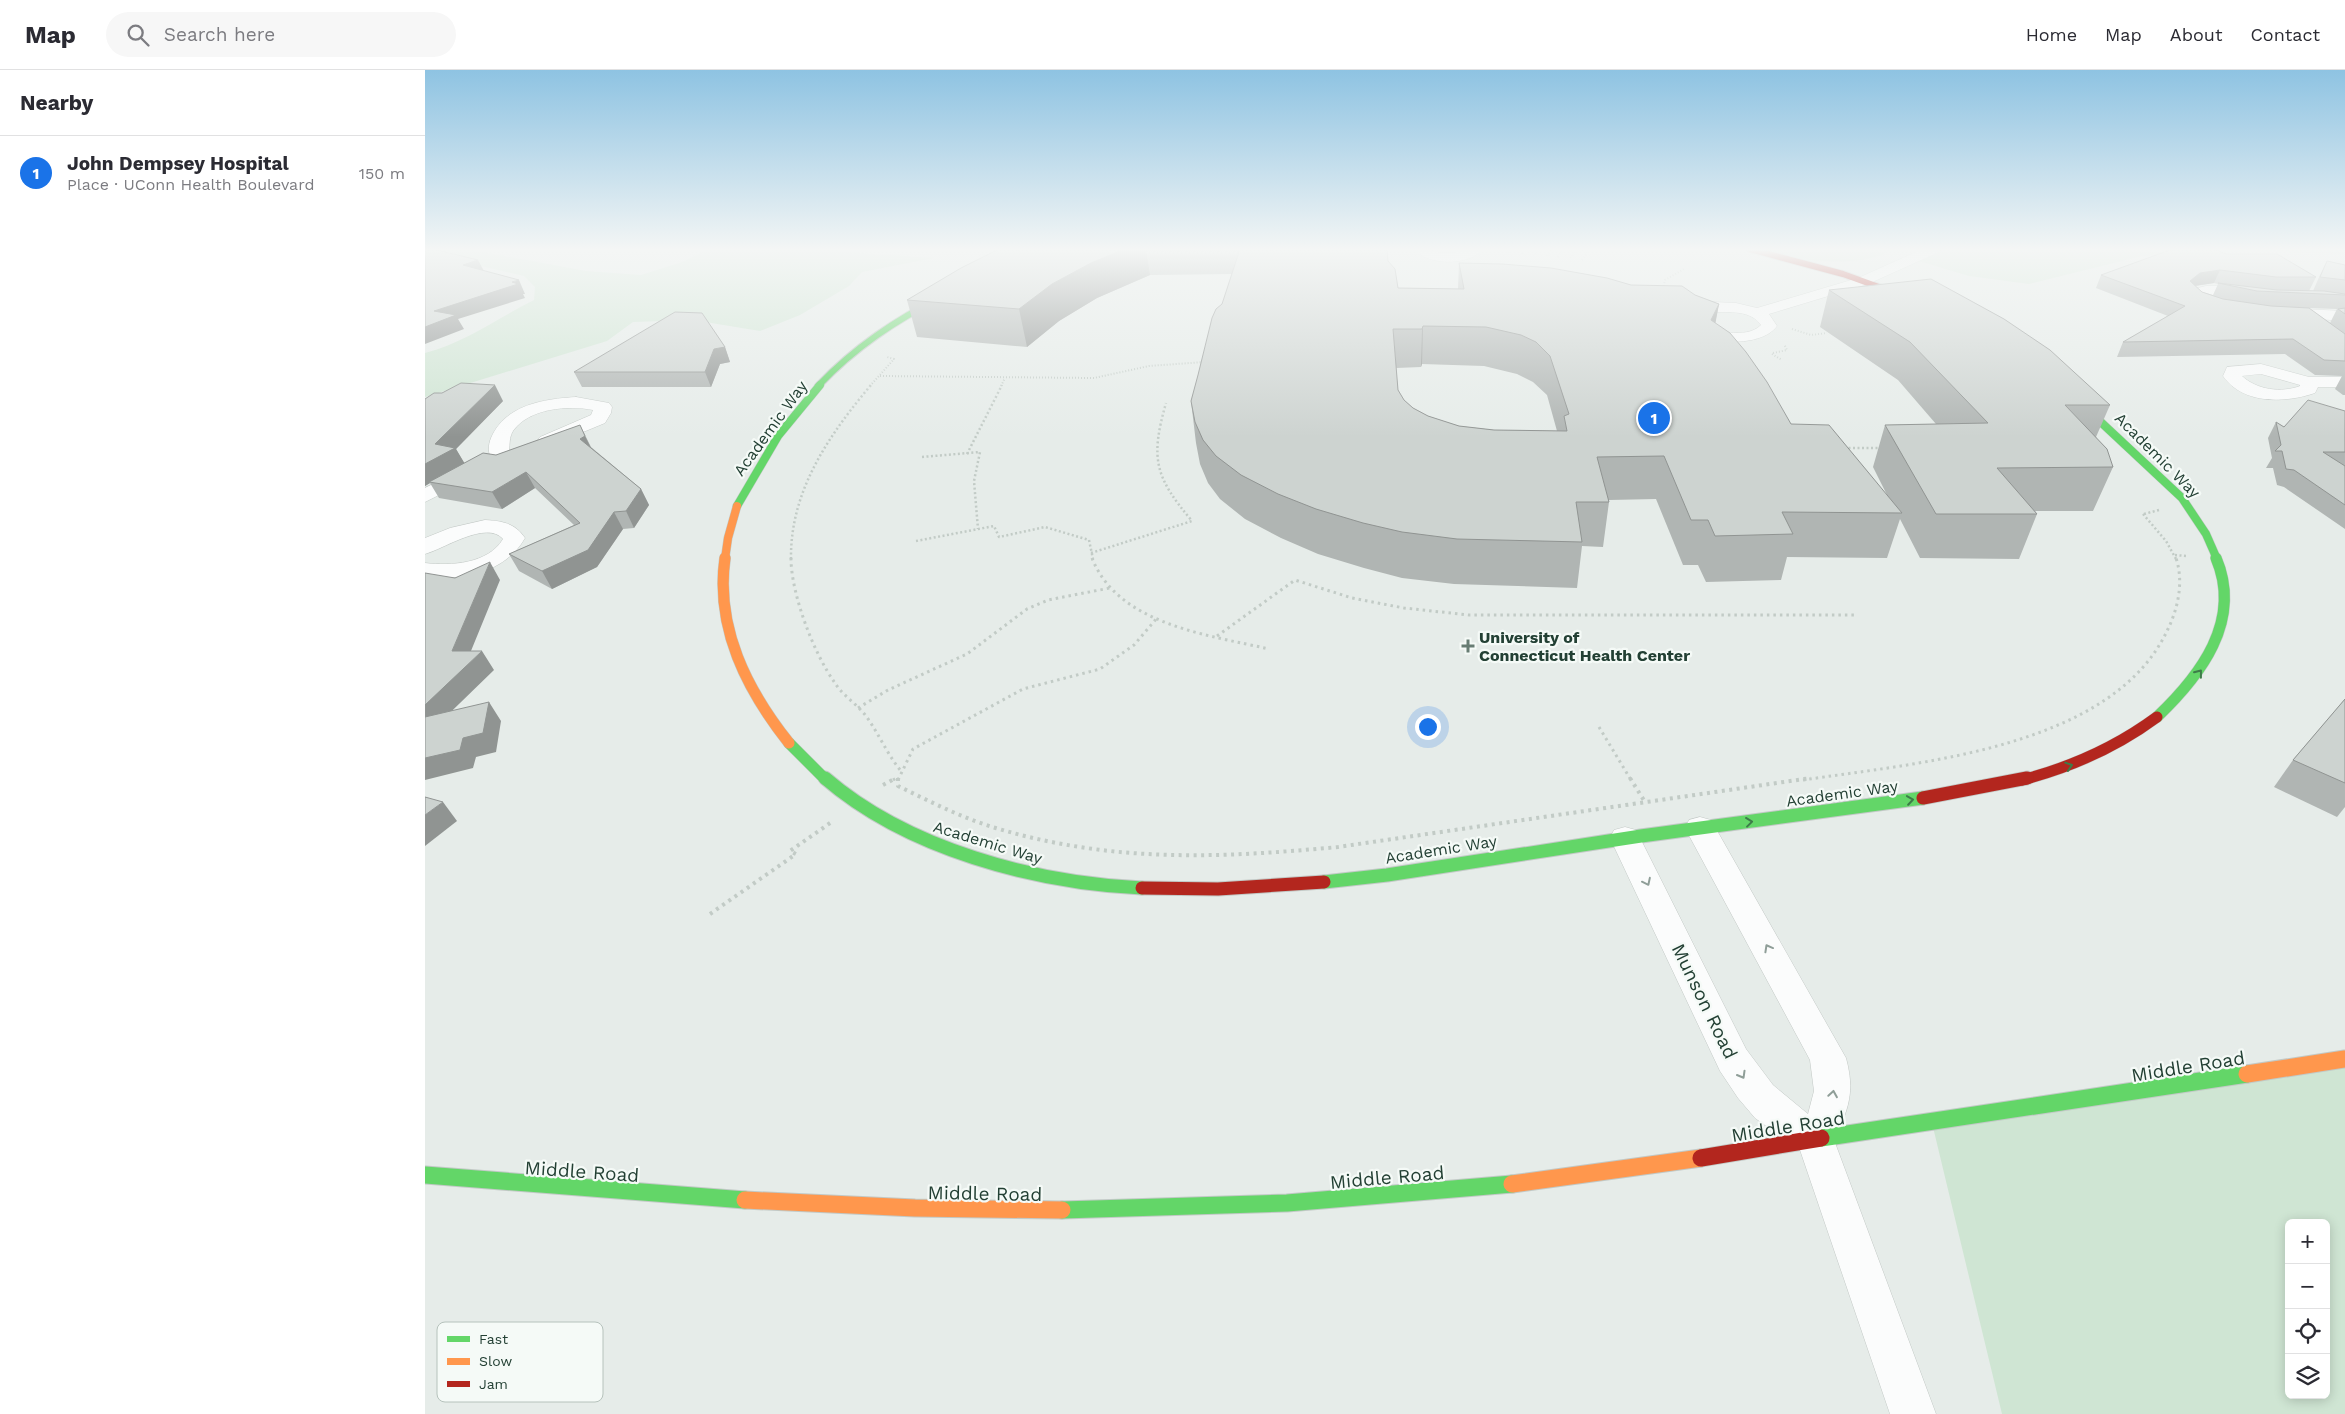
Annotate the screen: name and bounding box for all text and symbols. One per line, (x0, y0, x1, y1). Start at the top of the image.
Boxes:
search box (106, 12, 456, 57)
text: Map (25, 21, 76, 49)
icon: search (124, 21, 152, 49)
text: Search here (164, 23, 275, 46)
text: Home (2026, 24, 2077, 45)
text: Map (2105, 24, 2142, 45)
text: About (2170, 24, 2222, 45)
text: Contact (2250, 24, 2320, 45)
text: Nearby (20, 90, 93, 115)
text: John Dempsey Hospital (67, 152, 289, 175)
text: 1 (33, 164, 39, 183)
text: 150 m (359, 164, 405, 183)
text: Place · UConn Health Boulevard (67, 175, 314, 194)
street label: Academic Way (730, 376, 812, 480)
pin: 1 (1638, 399, 1670, 437)
street label: Academic Way (2111, 409, 2205, 502)
place label: University of Connecticut Health Center (1479, 628, 1690, 665)
marker: University of Connecticut Health Center (1461, 639, 1475, 653)
one-way arrow (2193, 670, 2201, 679)
your location (1415, 714, 1441, 740)
one-way arrow (2064, 762, 2072, 772)
street label: Academic Way (1785, 776, 1900, 811)
one-way arrow (1905, 796, 1914, 806)
street label: Academic Way (931, 817, 1045, 868)
one-way arrow (1745, 817, 1753, 828)
street label: Academic Way (1384, 831, 1499, 868)
one-way arrow (1641, 877, 1651, 886)
street label: Munson Road (1667, 940, 1742, 1063)
one-way arrow (1764, 945, 1774, 954)
street label: Middle Road (2130, 1046, 2247, 1087)
one-way arrow (1735, 1069, 1745, 1078)
one-way arrow (1827, 1090, 1837, 1099)
street label: Middle Road (1730, 1106, 1847, 1147)
street label: Middle Road (524, 1156, 640, 1187)
street label: Middle Road (1329, 1161, 1445, 1194)
street label: Middle Road (927, 1181, 1043, 1206)
map controls (2285, 1219, 2330, 1399)
button: + (2285, 1219, 2330, 1264)
button: − (2285, 1264, 2330, 1309)
button: locate (2285, 1309, 2330, 1354)
legend (437, 1322, 603, 1402)
text: Fast (479, 1331, 508, 1347)
text: Slow (479, 1353, 512, 1369)
button: layers (2285, 1354, 2330, 1399)
text: Jam (479, 1376, 508, 1392)

